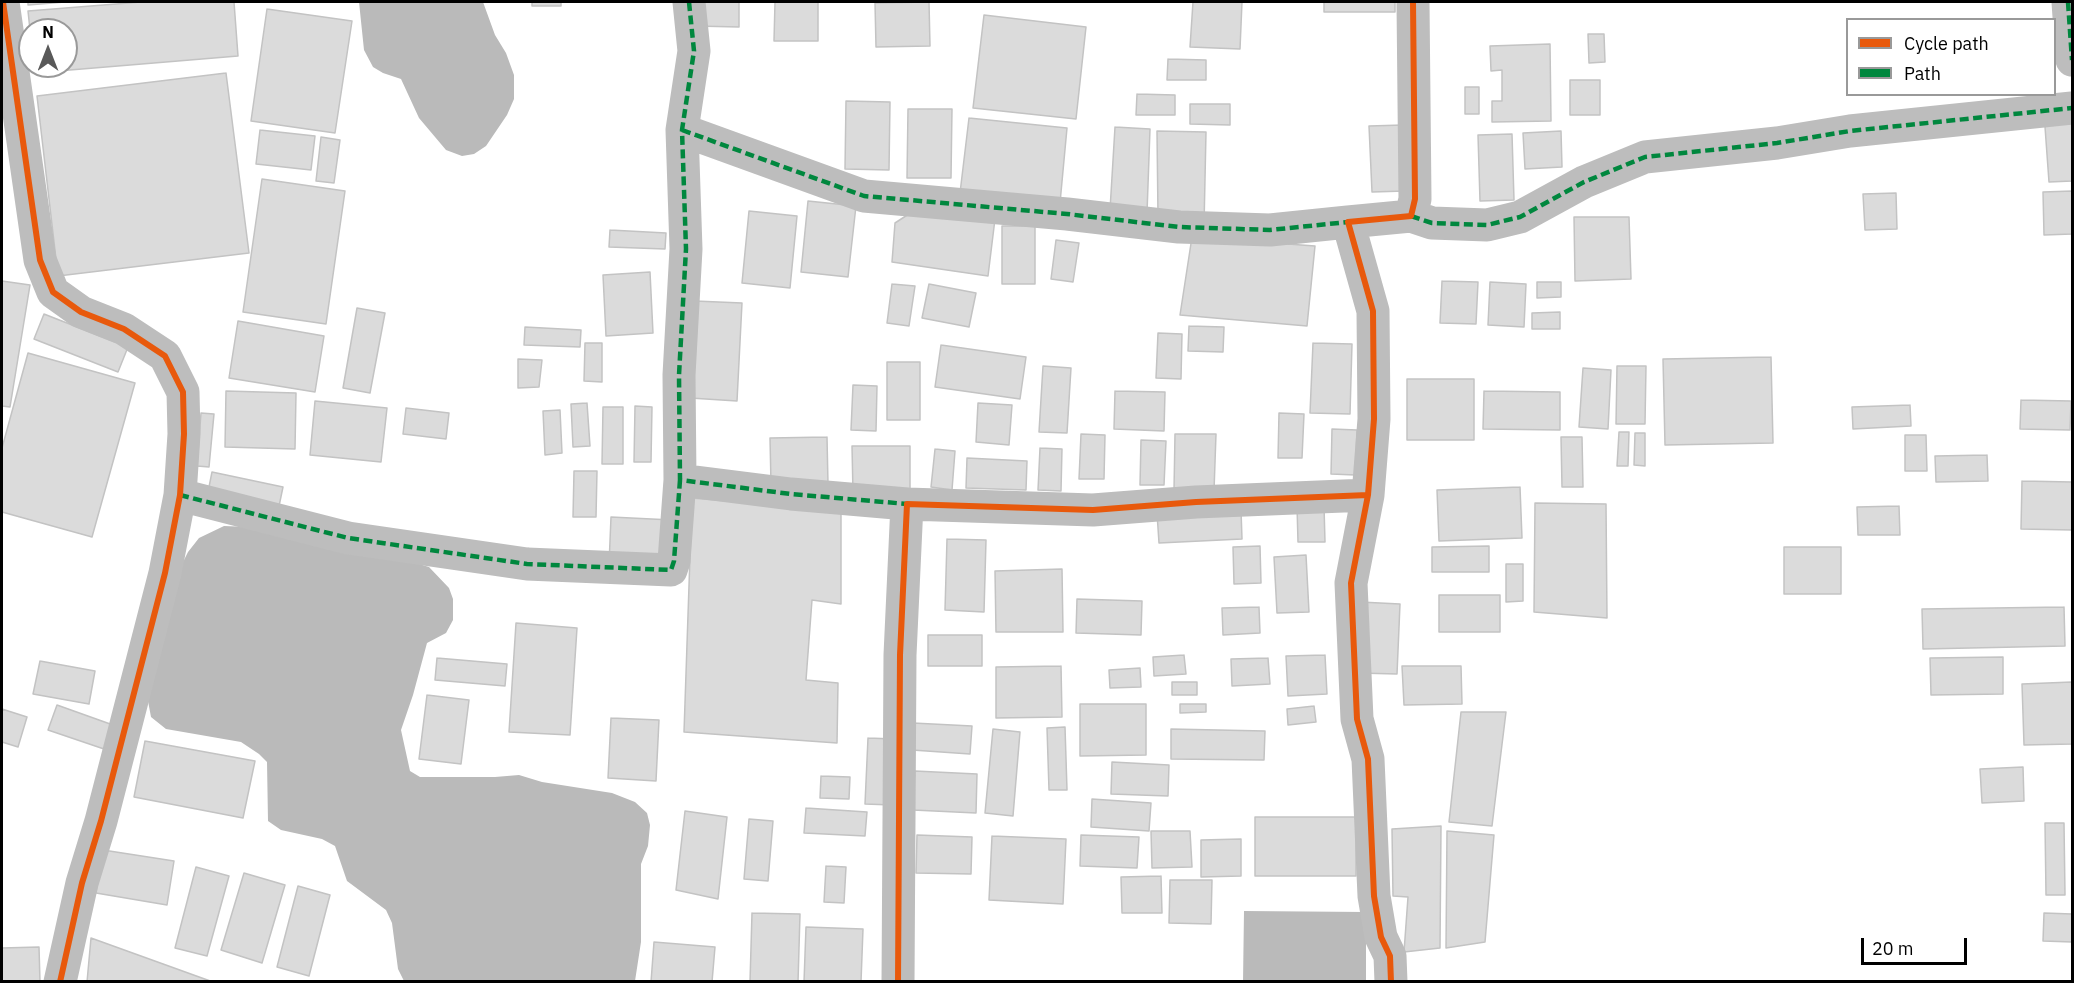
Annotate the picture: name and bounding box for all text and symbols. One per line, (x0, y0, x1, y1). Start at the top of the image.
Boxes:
north arrow (18, 18, 78, 78)
legend (1846, 18, 2056, 96)
text: N (42, 22, 54, 42)
text: Cycle path (1904, 32, 1989, 55)
text: Path (1904, 62, 1941, 85)
scale bar (1864, 926, 1970, 964)
text: 20 m (1872, 937, 1914, 960)

